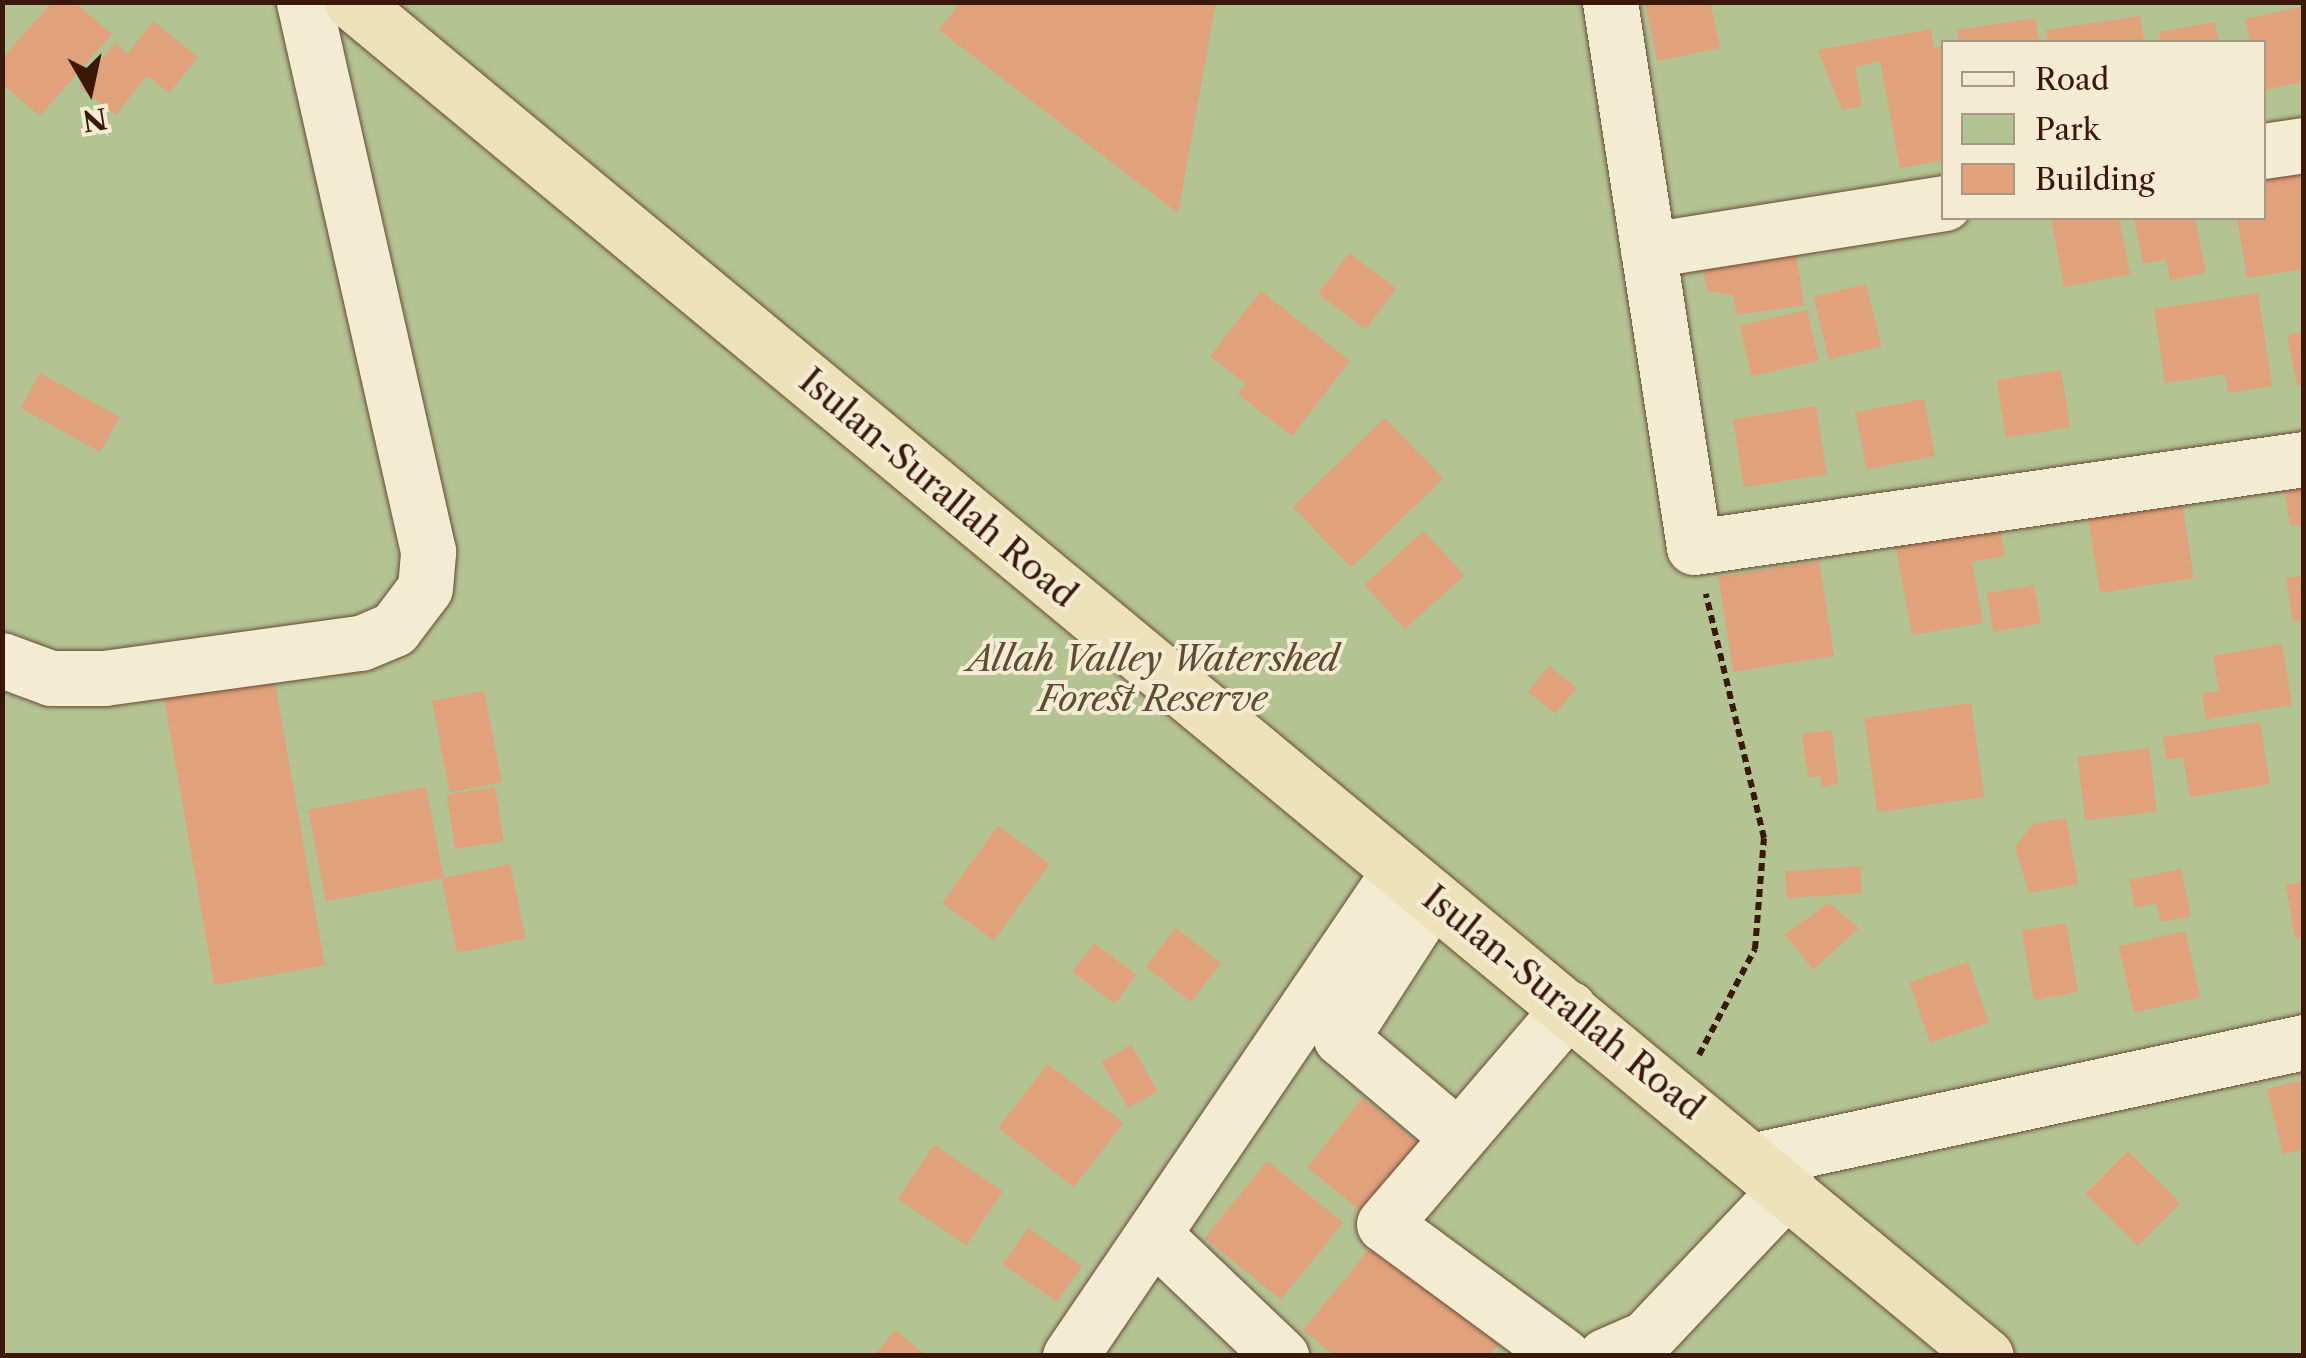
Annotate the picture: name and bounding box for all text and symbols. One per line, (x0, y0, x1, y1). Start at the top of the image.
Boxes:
north arrow (40, 40, 140, 140)
legend (1941, 40, 2266, 220)
text: Road (2035, 61, 2109, 98)
text: N (80, 101, 109, 138)
text: Park (2035, 111, 2100, 148)
text: Building (2035, 161, 2155, 198)
street label: Isulan-Surallah Road (791, 360, 1085, 616)
park label: Allah Valley Watershed Forest Reserve (967, 638, 1339, 720)
street label: Isulan-Surallah Road (1414, 877, 1712, 1129)

